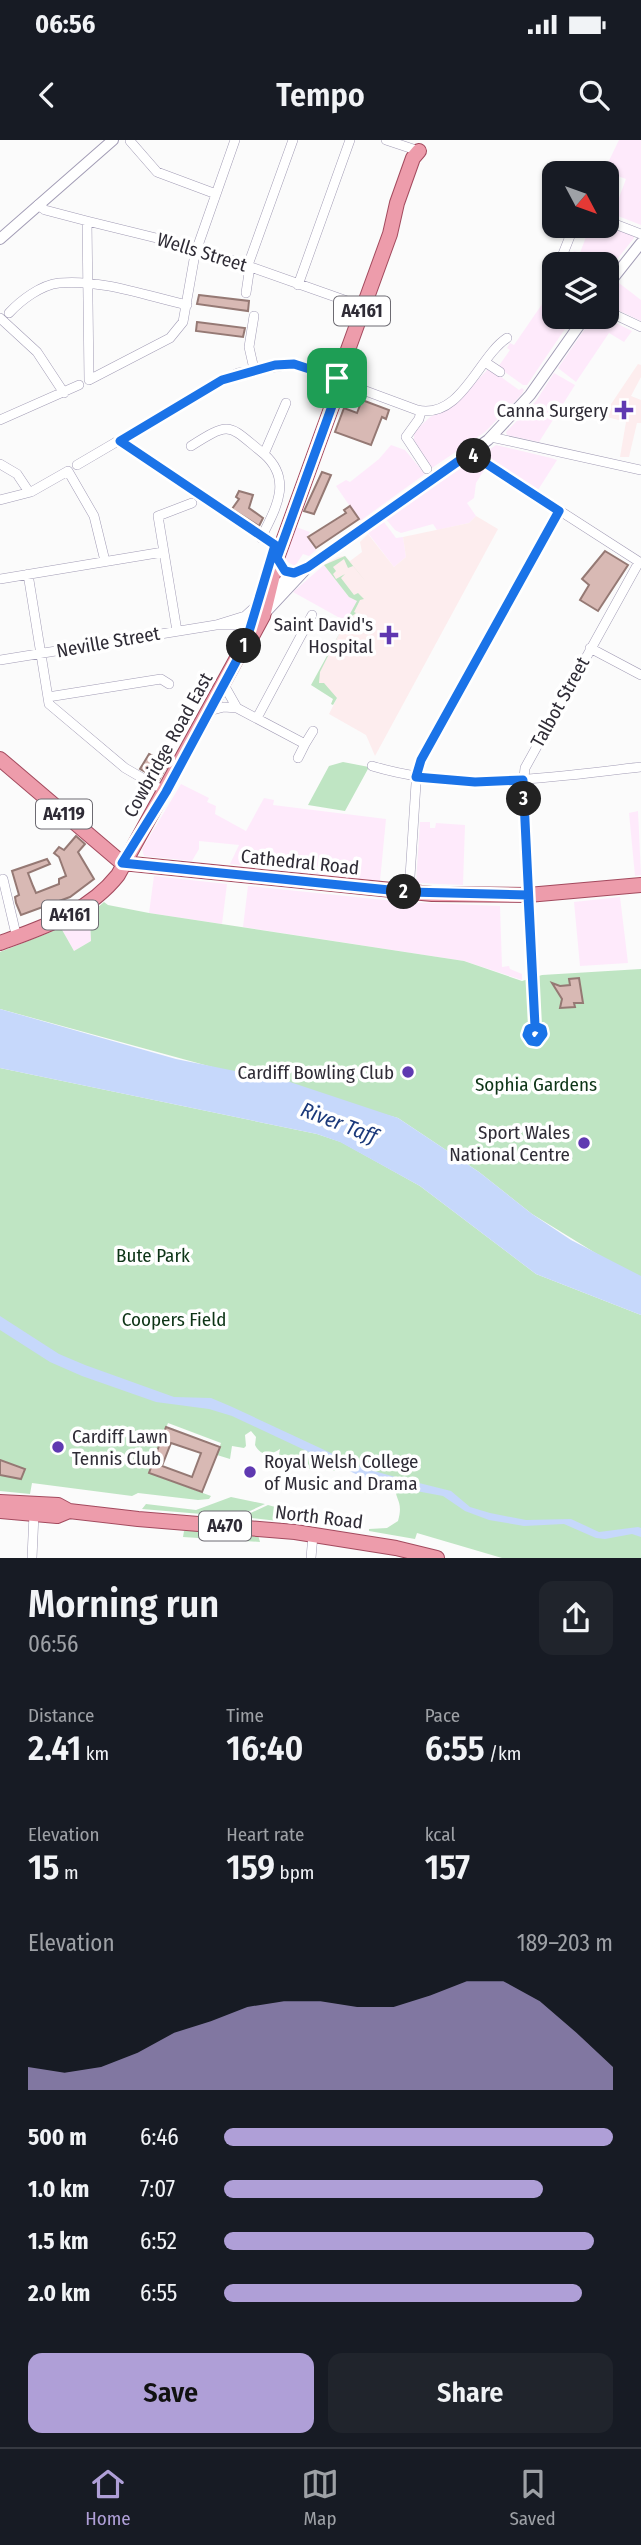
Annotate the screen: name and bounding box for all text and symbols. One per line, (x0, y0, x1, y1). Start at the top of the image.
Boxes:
text: 06:56 (35, 9, 95, 40)
icon: back (28, 76, 66, 114)
text: Tempo (276, 76, 365, 114)
icon: search (575, 76, 613, 114)
north arrow (542, 161, 620, 238)
map controls (542, 161, 619, 329)
street label: Wells Street (154, 227, 250, 277)
button: layers (542, 252, 619, 329)
road number: A4161 (334, 296, 390, 326)
pin (307, 348, 367, 408)
icon: arrive (318, 359, 356, 397)
place label: Canna Surgery (497, 399, 609, 422)
marker: Canna Surgery (614, 400, 634, 420)
pin: 4 (456, 438, 491, 474)
text: 4 (469, 444, 478, 467)
place label: Saint David's Hospital (274, 613, 373, 658)
street label: Neville Street (54, 621, 162, 662)
marker: Saint David's Hospital (379, 625, 399, 645)
pin: 1 (226, 629, 262, 664)
text: 1 (239, 634, 248, 657)
street label: Talbot Street (526, 652, 595, 751)
street label: Cowbridge Road East (119, 668, 218, 821)
pin: 3 (506, 782, 542, 816)
text: 3 (519, 787, 528, 810)
road number: A4119 (36, 800, 92, 828)
street label: Cathedral Road (240, 844, 360, 880)
pin: 2 (386, 874, 422, 910)
text: 2 (399, 880, 408, 903)
road number: A4161 (42, 900, 98, 930)
place label: Cardiff Bowling Club (237, 1061, 394, 1084)
marker: Cardiff Bowling Club (400, 1064, 416, 1080)
park label: Sophia Gardens (475, 1073, 597, 1096)
water label: River Taff (297, 1097, 384, 1150)
place label: Sport Wales National Centre (449, 1121, 570, 1166)
marker: Sport Wales National Centre (576, 1135, 592, 1151)
park label: Bute Park (116, 1244, 190, 1267)
park label: Coopers Field (122, 1308, 226, 1331)
place label: Cardiff Lawn Tennis Club (72, 1425, 168, 1470)
marker: Cardiff Lawn Tennis Club (50, 1439, 66, 1455)
place label: Royal Welsh College of Music and Drama (264, 1450, 418, 1495)
marker: Royal Welsh College of Music and Drama (242, 1464, 258, 1480)
street label: North Road (274, 1500, 364, 1534)
road number: A470 (199, 1512, 251, 1540)
text: Morning run (28, 1581, 219, 1627)
button: share (539, 1581, 613, 1655)
text: 06:56 (28, 1630, 78, 1658)
text: Distance (28, 1704, 95, 1727)
text: Time (226, 1704, 264, 1727)
text: Pace (425, 1704, 460, 1727)
text: 2.41 (28, 1727, 81, 1769)
text: 16:40 (226, 1727, 303, 1769)
text: 6:55 (425, 1727, 485, 1769)
text: km (81, 1742, 109, 1765)
text: /km (485, 1742, 521, 1765)
text: Elevation (28, 1823, 100, 1846)
text: Heart rate (226, 1823, 304, 1846)
text: kcal (425, 1823, 455, 1846)
text: 15 (28, 1846, 59, 1888)
text: 159 (226, 1846, 275, 1888)
text: 157 (425, 1846, 470, 1888)
text: m (59, 1861, 79, 1884)
text: bpm (275, 1861, 314, 1884)
text: Elevation (28, 1929, 115, 1957)
text: 189–203 m (517, 1929, 613, 1957)
text: 500 m (28, 2123, 87, 2151)
text: 6:46 (140, 2123, 179, 2151)
text: 1.0 km (28, 2175, 89, 2203)
text: 7:07 (140, 2175, 175, 2203)
text: 1.5 km (28, 2227, 89, 2255)
text: 6:52 (140, 2227, 177, 2255)
text: 2.0 km (28, 2279, 90, 2307)
text: 6:55 (140, 2279, 177, 2307)
button: Save (28, 2353, 314, 2433)
button: Share (328, 2353, 613, 2433)
tab: Home (85, 2465, 131, 2530)
tab: Map (301, 2465, 339, 2530)
tab: Saved (509, 2465, 556, 2530)

